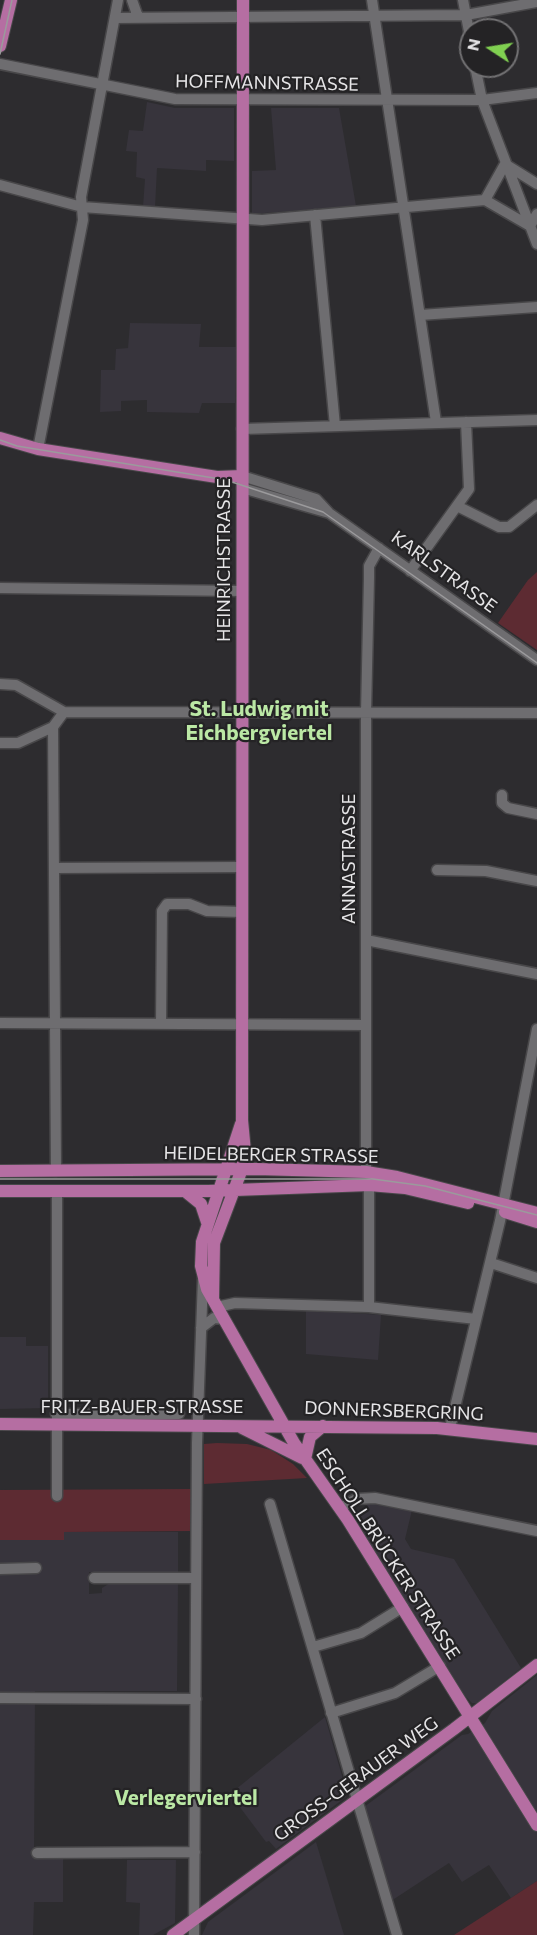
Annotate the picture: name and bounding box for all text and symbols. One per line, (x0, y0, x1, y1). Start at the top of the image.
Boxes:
north arrow (459, 18, 519, 78)
text: N (462, 37, 483, 52)
street label: HOFFMANNSTRASSE (175, 71, 359, 95)
street label: HEINRICHSTRASSE (213, 478, 235, 642)
street label: KARLSTRASSE (387, 527, 501, 617)
district label: St. Ludwig mit Eichbergviertel (186, 696, 332, 746)
street label: ANNASTRASSE (338, 794, 360, 924)
street label: HEIDELBERGER STRASSE (163, 1142, 379, 1168)
street label: FRITZ-BAUER-STRASSE (41, 1396, 243, 1418)
street label: DONNERSBERGRING (304, 1397, 484, 1425)
street label: ESCHOLLBRÜCKER STRASSE (312, 1444, 464, 1664)
street label: GROSS-GERAUER WEG (270, 1712, 442, 1846)
district label: Verlegerviertel (114, 1785, 258, 1811)

